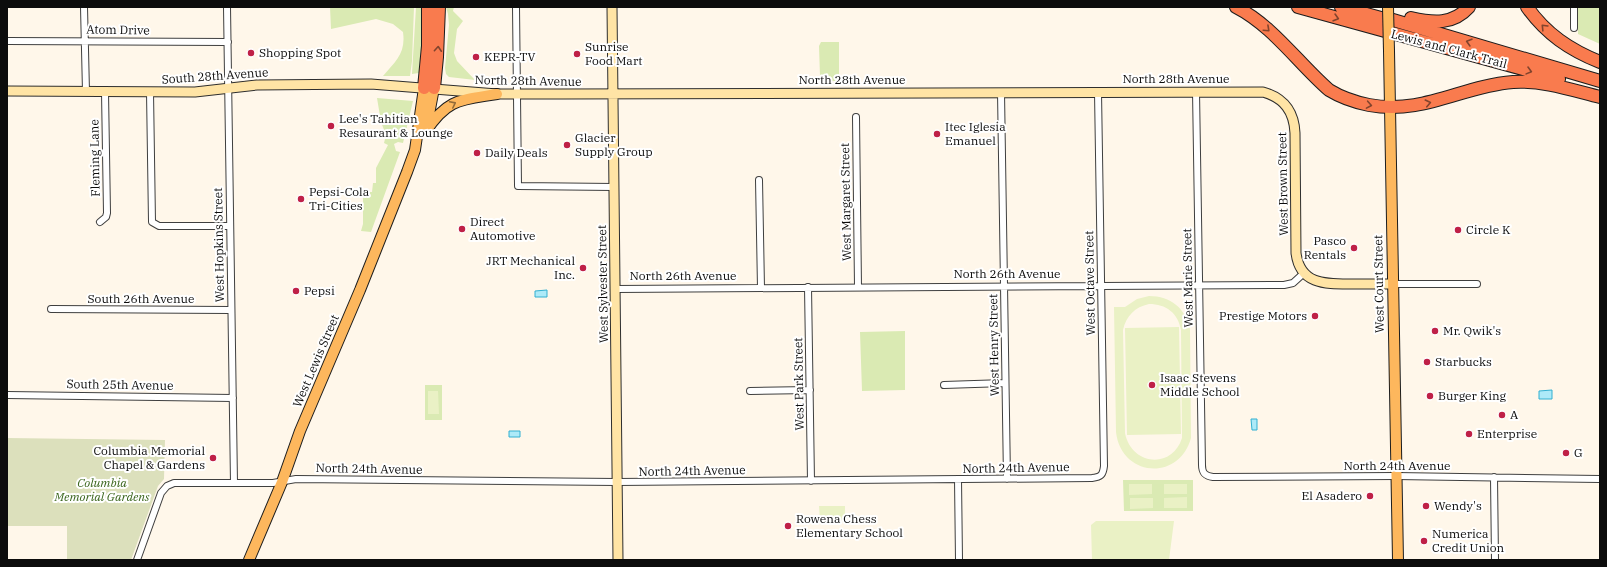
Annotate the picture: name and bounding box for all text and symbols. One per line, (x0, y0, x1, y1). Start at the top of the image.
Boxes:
one-way arrow (1332, 13, 1339, 22)
street label: Atom Drive (86, 21, 150, 38)
one-way arrow (1541, 24, 1548, 32)
one-way arrow (1263, 25, 1270, 32)
street label: Lewis and Clark Trail (1389, 26, 1509, 71)
one-way arrow (1465, 38, 1472, 47)
place label: Sunrise Food Mart (585, 39, 643, 68)
place label: Shopping Spot (259, 45, 341, 60)
one-way arrow (433, 46, 442, 52)
marker: Shopping Spot (246, 48, 256, 58)
place label: KEPR-TV (484, 49, 536, 64)
marker: Sunrise Food Mart (572, 49, 582, 59)
marker: KEPR-TV (471, 52, 481, 62)
street label: South 28th Avenue (161, 64, 269, 87)
one-way arrow (1525, 66, 1532, 75)
street label: North 28th Avenue (1122, 71, 1230, 86)
street label: North 28th Avenue (474, 72, 582, 89)
street label: North 28th Avenue (798, 72, 906, 87)
one-way arrow (1425, 99, 1432, 107)
one-way arrow (1366, 100, 1373, 109)
one-way arrow (449, 101, 456, 108)
place label: Lee's Tahitian Resaurant & Lounge (339, 111, 453, 140)
street label: Fleming Lane (86, 119, 103, 197)
place label: Itec Iglesia Emanuel (945, 119, 1006, 148)
marker: Lee's Tahitian Resaurant & Lounge (326, 121, 336, 131)
marker: Itec Iglesia Emanuel (932, 129, 942, 139)
place label: Glacier Supply Group (575, 130, 653, 159)
street label: West Brown Street (1274, 132, 1291, 236)
marker: Glacier Supply Group (562, 140, 572, 150)
street label: West Margaret Street (837, 143, 854, 261)
place label: Daily Deals (485, 145, 548, 160)
marker: Daily Deals (472, 148, 482, 158)
place label: Pepsi-Cola Tri-Cities (309, 184, 370, 213)
street label: West Hopkins Street (210, 188, 227, 302)
marker: Pepsi-Cola Tri-Cities (296, 194, 306, 204)
place label: Direct Automotive (470, 214, 535, 243)
place label: Circle K (1466, 222, 1511, 237)
marker: Direct Automotive (457, 224, 467, 234)
street label: West Sylvester Street (594, 225, 611, 343)
marker: Circle K (1453, 225, 1463, 235)
street label: West Marie Street (1179, 228, 1196, 328)
street label: West Octave Street (1081, 230, 1098, 336)
place label: Pasco Rentals (1304, 233, 1346, 262)
street label: West Court Street (1370, 235, 1387, 333)
marker: Pasco Rentals (1349, 243, 1359, 253)
place label: JRT Mechanical Inc. (486, 253, 575, 282)
marker: JRT Mechanical Inc. (578, 263, 588, 273)
street label: North 26th Avenue (953, 266, 1061, 281)
street label: North 26th Avenue (629, 268, 737, 283)
place label: Pepsi (304, 283, 335, 298)
marker: Pepsi (291, 286, 301, 296)
street label: South 26th Avenue (88, 291, 194, 306)
street label: West Henry Street (985, 294, 1002, 396)
place label: Prestige Motors (1219, 308, 1307, 323)
marker: Prestige Motors (1310, 311, 1320, 321)
street label: West Lewis Street (289, 312, 342, 409)
place label: Mr. Qwik's (1443, 323, 1501, 338)
marker: Mr. Qwik's (1430, 326, 1440, 336)
street label: West Park Street (790, 337, 807, 431)
place label: Starbucks (1435, 354, 1492, 369)
marker: Starbucks (1422, 357, 1432, 367)
place label: Isaac Stevens Middle School (1160, 370, 1240, 399)
street label: South 25th Avenue (66, 376, 174, 393)
marker: Isaac Stevens Middle School (1147, 380, 1157, 390)
place label: Burger King (1438, 388, 1507, 403)
marker: Burger King (1425, 391, 1435, 401)
place label: A (1510, 407, 1519, 422)
marker: A (1497, 410, 1507, 420)
place label: Enterprise (1477, 426, 1537, 441)
marker: Enterprise (1464, 429, 1474, 439)
place label: Columbia Memorial Chapel & Gardens (93, 443, 205, 472)
place label: G (1574, 445, 1583, 460)
marker: G (1561, 448, 1571, 458)
marker: Columbia Memorial Chapel & Gardens (208, 453, 218, 463)
street label: North 24th Avenue (1343, 458, 1451, 473)
street label: North 24th Avenue (962, 459, 1070, 476)
street label: North 24th Avenue (315, 460, 423, 477)
street label: North 24th Avenue (638, 462, 746, 479)
park label: Columbia Memorial Gardens (53, 475, 150, 504)
place label: El Asadero (1301, 488, 1362, 503)
marker: El Asadero (1365, 491, 1375, 501)
place label: Wendy's (1434, 498, 1482, 513)
marker: Wendy's (1421, 501, 1431, 511)
place label: Rowena Chess Elementary School (796, 511, 903, 540)
marker: Rowena Chess Elementary School (783, 521, 793, 531)
place label: Numerica Credit Union (1432, 526, 1505, 555)
marker: Numerica Credit Union (1419, 536, 1429, 546)

